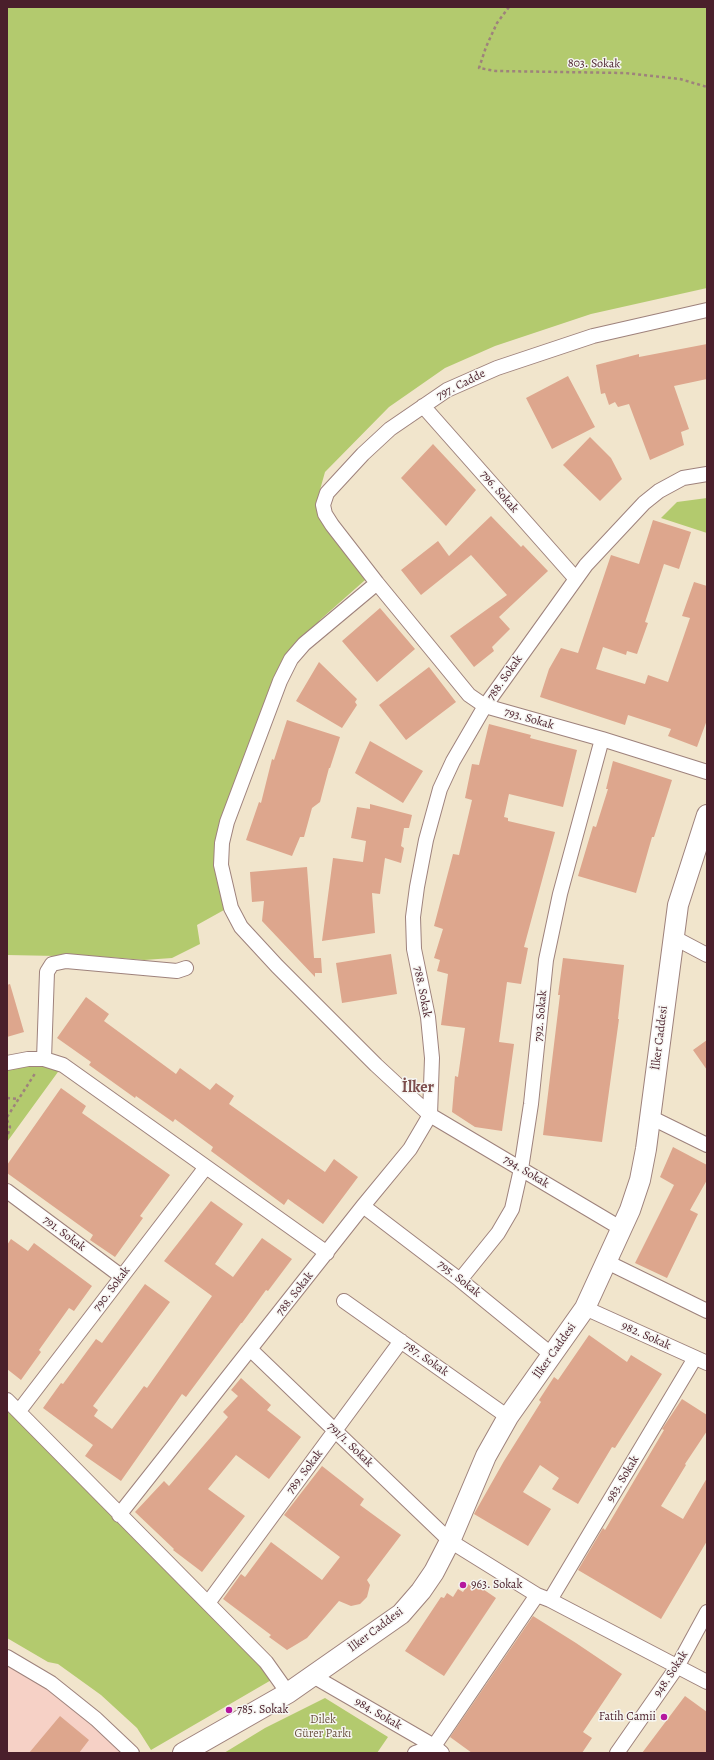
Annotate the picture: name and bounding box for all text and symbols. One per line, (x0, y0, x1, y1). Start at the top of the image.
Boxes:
street label: 803. Sokak (568, 56, 620, 72)
street label: 797. Cadde (434, 367, 488, 403)
street label: 796. Sokak (477, 468, 521, 516)
street label: 788. Sokak (484, 653, 526, 703)
street label: 793. Sokak (503, 705, 555, 733)
street label: 788. Sokak (410, 965, 434, 1019)
street label: 792. Sokak (532, 990, 550, 1042)
street label: İlker Caddesi (649, 1005, 671, 1071)
district label: İlker (402, 1078, 434, 1098)
street label: 794. Sokak (500, 1153, 552, 1191)
street label: 791. Sokak (40, 1213, 88, 1255)
street label: 795. Sokak (434, 1258, 484, 1300)
street label: 790. Sokak (91, 1264, 133, 1314)
street label: 788. Sokak (273, 1269, 317, 1319)
street label: 982. Sokak (619, 1319, 673, 1353)
street label: İlker Caddesi (530, 1320, 580, 1382)
street label: 787. Sokak (401, 1338, 451, 1380)
street label: 791/1. Sokak (324, 1420, 376, 1470)
street label: 789. Sokak (284, 1447, 326, 1497)
street label: 983. Sokak (604, 1453, 642, 1505)
place label: 963. Sokak (471, 1578, 522, 1592)
marker: 963. Sokak (458, 1580, 468, 1590)
street label: İlker Caddesi (346, 1605, 406, 1655)
street label: 948. Sokak (651, 1648, 691, 1700)
street label: 984. Sokak (352, 1695, 404, 1733)
place label: 785. Sokak (237, 1703, 288, 1717)
marker: 785. Sokak (224, 1705, 234, 1715)
place label: Fatih Camii (599, 1710, 656, 1724)
marker: Fatih Camii (659, 1712, 669, 1722)
park label: Dilek Gürer Parkı (295, 1713, 351, 1741)

